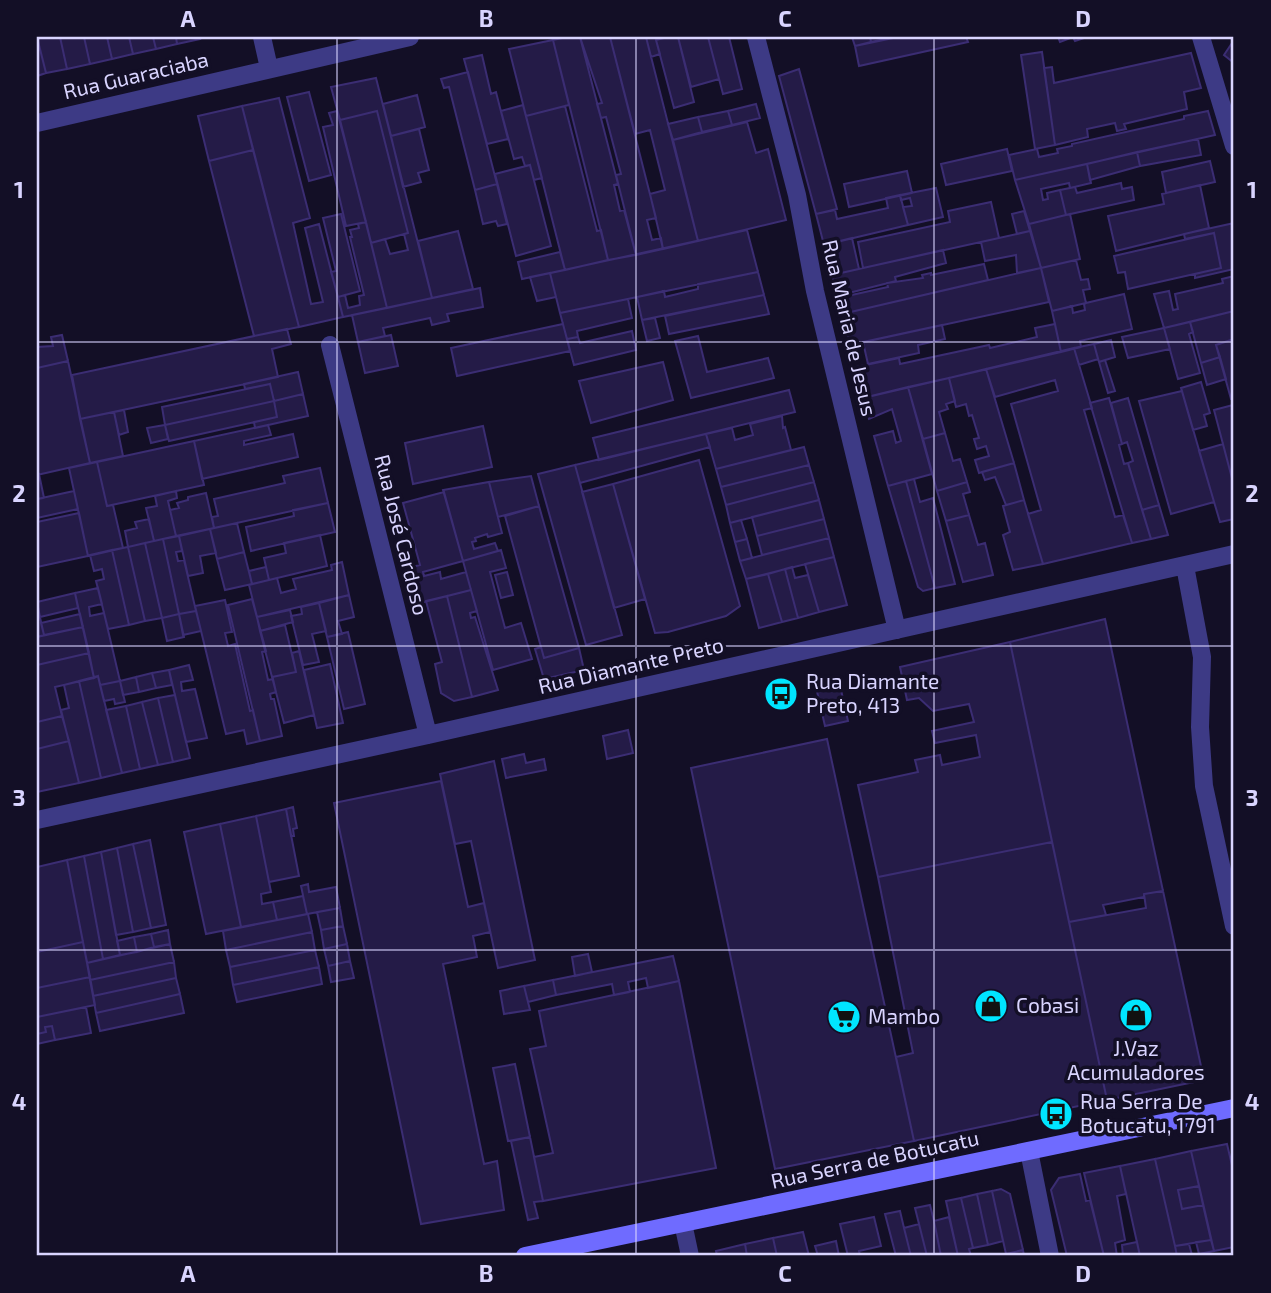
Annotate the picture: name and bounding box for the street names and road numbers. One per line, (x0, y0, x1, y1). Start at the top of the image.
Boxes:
street label: Rua Guaraciaba (61, 46, 211, 103)
street label: Rua Maria de Jesus (818, 237, 883, 418)
street label: Rua José Cardoso (370, 452, 435, 618)
street label: Rua Diamante Preto (535, 631, 726, 698)
street label: Rua Serra de Botucatu (768, 1124, 981, 1193)

